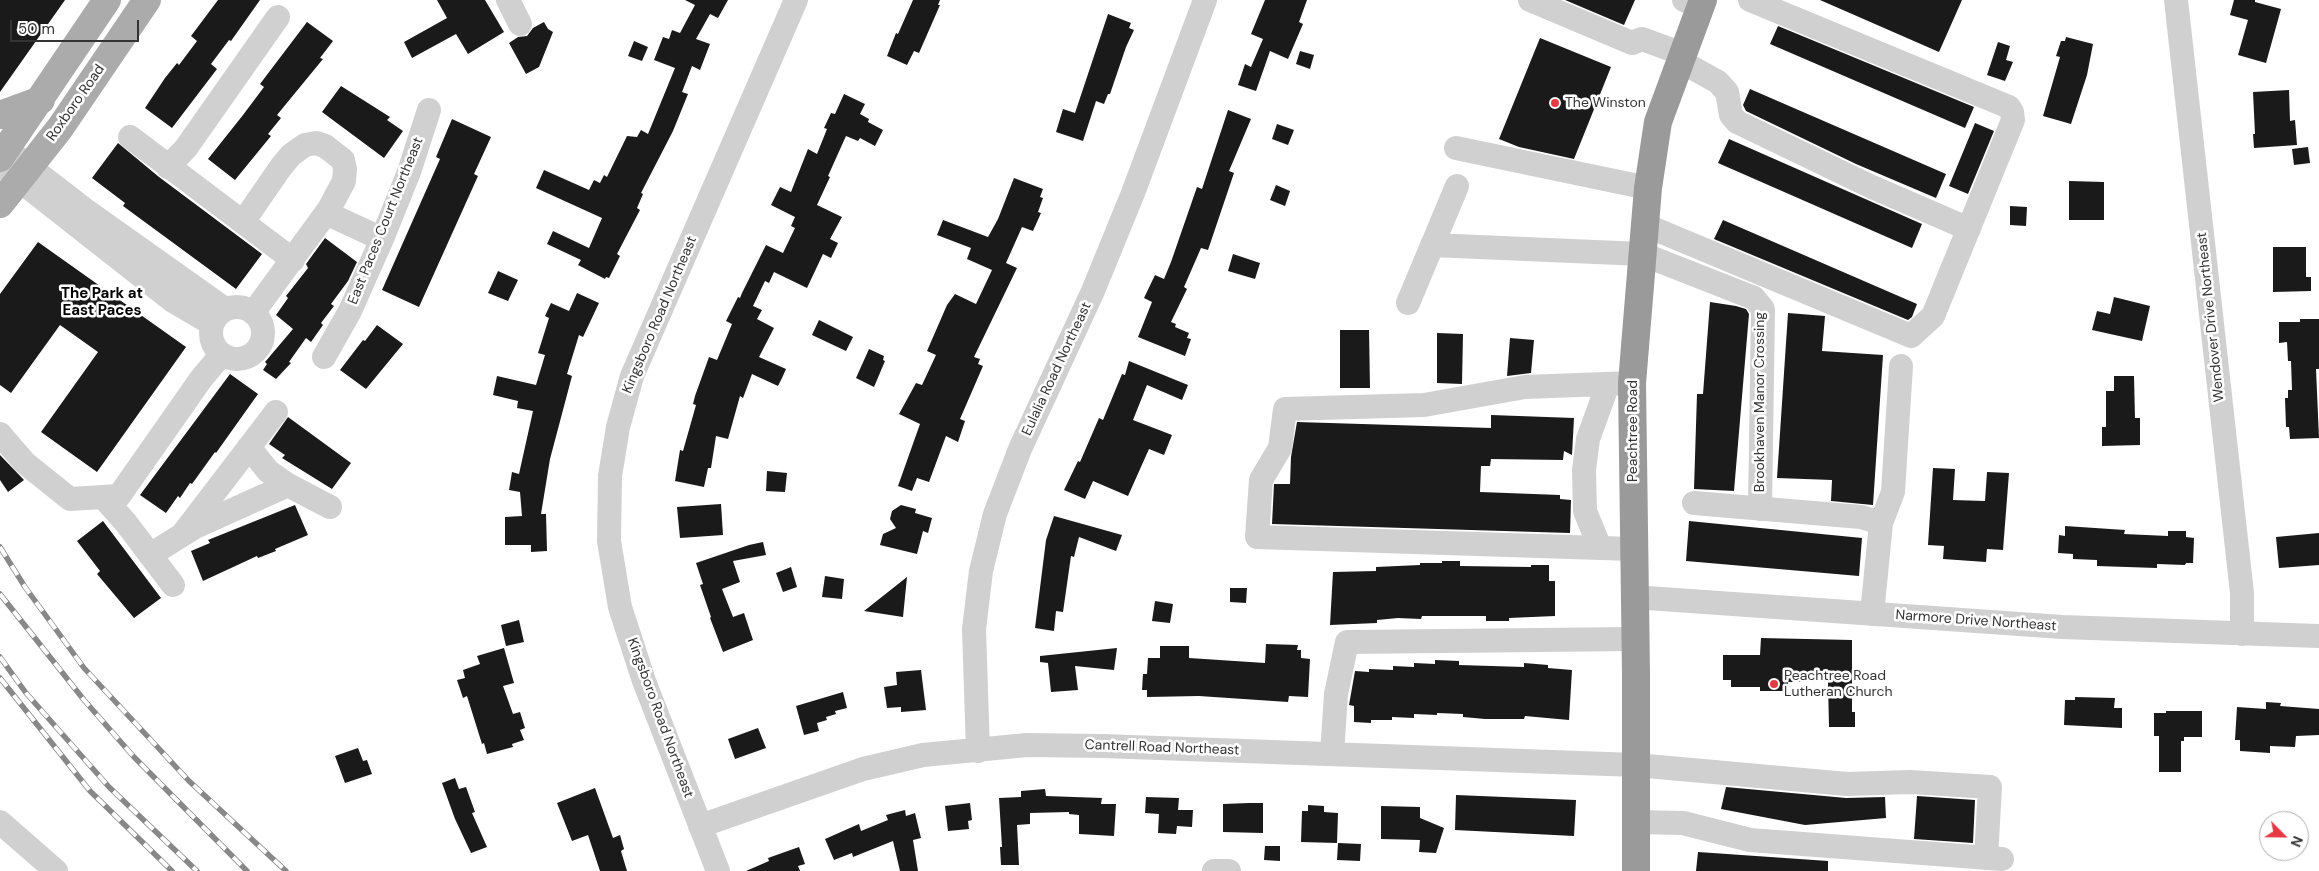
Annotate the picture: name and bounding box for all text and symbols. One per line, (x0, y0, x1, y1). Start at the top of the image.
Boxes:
scale bar (12, 10, 141, 42)
text: 50 m (18, 19, 55, 39)
street label: Roxboro Road (43, 62, 109, 144)
place label: The Winston (1565, 95, 1646, 111)
marker: The Winston (1549, 97, 1561, 109)
street label: East Paces Court Northeast (345, 135, 427, 307)
street label: Wendover Drive Northeast (2194, 231, 2228, 403)
street label: Kingsboro Road Northeast (619, 234, 701, 396)
district label: The Park at East Paces (61, 285, 143, 320)
street label: Eulalia Road Northeast (1019, 300, 1095, 438)
street label: Brookhaven Manor Crossing (1752, 312, 1768, 492)
street label: Peachtree Road (1625, 380, 1641, 482)
street label: Narmore Drive Northeast (1895, 607, 2057, 635)
street label: Kingsboro Road Northeast (623, 636, 697, 800)
place label: Peachtree Road Lutheran Church (1784, 668, 1893, 700)
marker: Peachtree Road Lutheran Church (1768, 678, 1780, 690)
street label: Cantrell Road Northeast (1084, 737, 1240, 759)
north arrow (2259, 811, 2309, 861)
text: N (2287, 833, 2307, 850)

